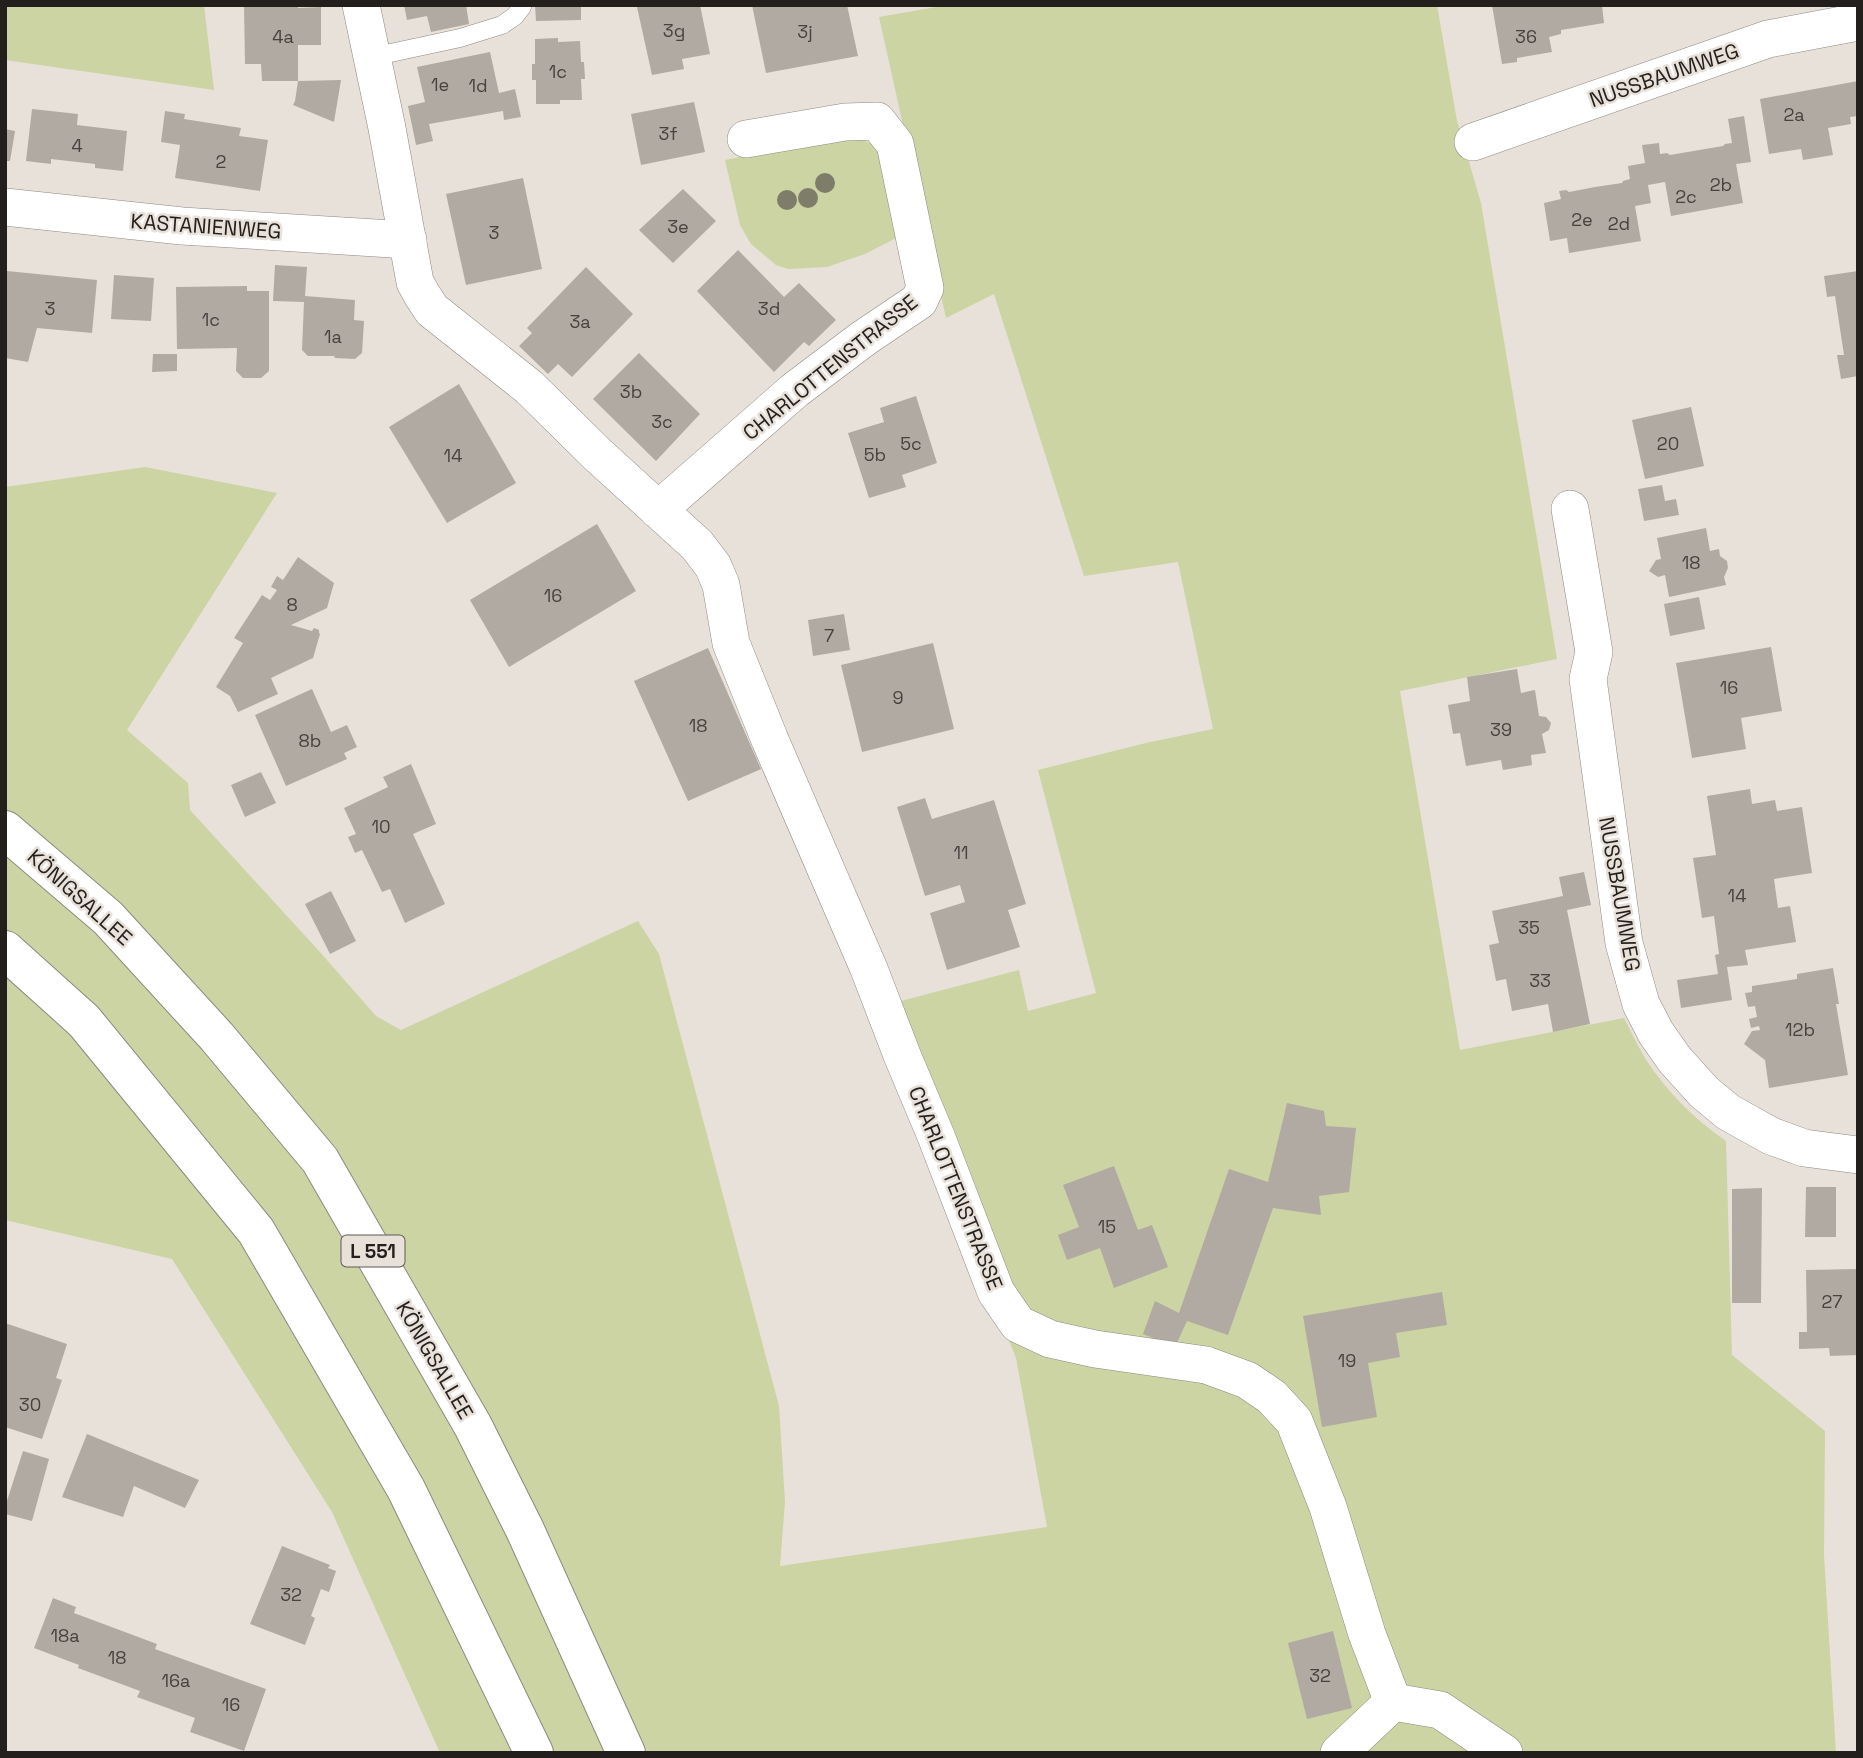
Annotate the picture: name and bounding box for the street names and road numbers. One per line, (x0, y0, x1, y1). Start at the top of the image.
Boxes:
street label: NUSSBAUMWEG (1586, 37, 1742, 113)
street label: KASTANIENWEG (130, 207, 282, 245)
street label: CHARLOTTENSTRASSE (737, 288, 923, 446)
street label: NUSSBAUMWEG (1593, 815, 1647, 973)
street label: KÖNIGSALLEE (22, 843, 138, 951)
street label: CHARLOTTENSTRASSE (903, 1082, 1009, 1294)
road number: L 551 (342, 1236, 404, 1266)
street label: KÖNIGSALLEE (390, 1296, 480, 1424)

